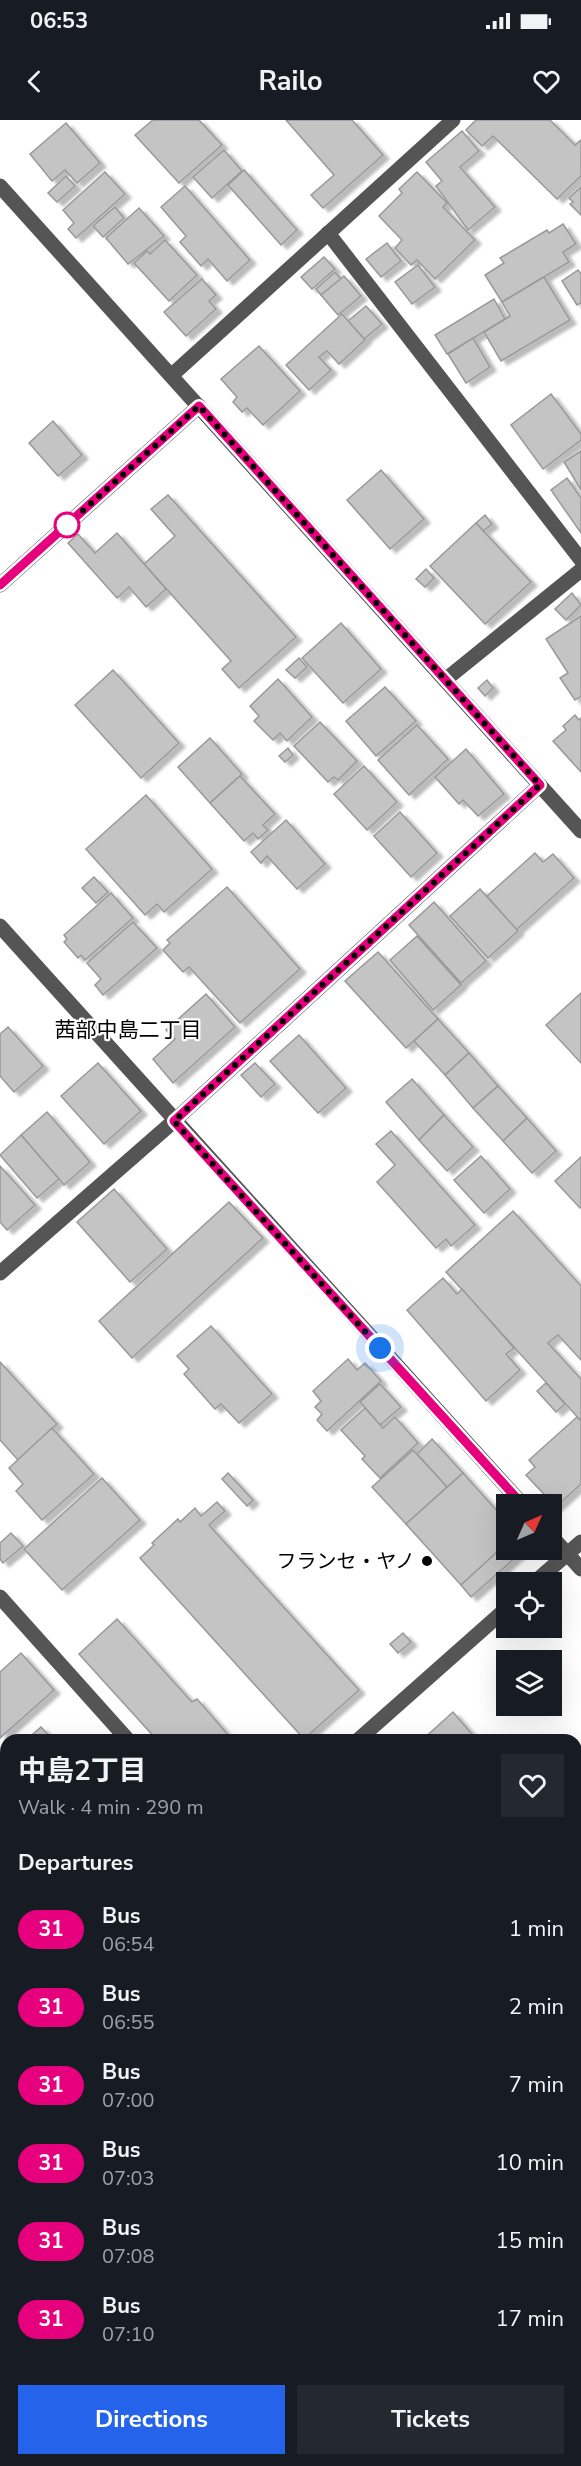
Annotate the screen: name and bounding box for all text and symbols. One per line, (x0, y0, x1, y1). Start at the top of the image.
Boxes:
text: 06:53 (30, 6, 88, 36)
text: Railo (258, 63, 323, 100)
icon: back (18, 65, 51, 98)
icon: heart (530, 65, 563, 98)
unlabelled marker (54, 512, 80, 538)
district label: 茜部中島二丁目 (55, 1016, 202, 1044)
your location (365, 1333, 395, 1363)
north arrow (496, 1494, 562, 1560)
map controls (496, 1494, 562, 1716)
place label: フランセ・ヤノ (277, 1548, 415, 1575)
marker: フランセ・ヤノ (420, 1554, 434, 1568)
button: locate (496, 1572, 562, 1638)
button: layers (496, 1650, 562, 1716)
text: 中島2丁目 (18, 1752, 147, 1790)
button: heart (501, 1754, 564, 1817)
text: Walk · 4 min · 290 m (18, 1794, 204, 1821)
text: Departures (18, 1848, 133, 1878)
text: Bus (102, 1901, 141, 1931)
text: 1 min (509, 1914, 564, 1944)
text: 31 (38, 1915, 64, 1943)
text: 06:54 (102, 1931, 155, 1958)
text: Bus (102, 1979, 141, 2009)
text: 2 min (509, 1992, 564, 2022)
text: 31 (38, 1993, 64, 2021)
text: 06:55 (102, 2009, 155, 2036)
text: Bus (102, 2057, 141, 2087)
text: 7 min (509, 2070, 564, 2100)
text: 31 (38, 2071, 64, 2099)
text: 07:00 (102, 2087, 155, 2114)
text: Bus (102, 2135, 141, 2165)
text: 10 min (496, 2148, 564, 2178)
text: 31 (38, 2149, 64, 2177)
text: 07:03 (102, 2165, 155, 2192)
text: Bus (102, 2213, 141, 2243)
text: 15 min (496, 2226, 564, 2256)
text: 31 (38, 2227, 64, 2255)
text: 07:08 (102, 2243, 155, 2270)
text: Bus (102, 2291, 141, 2321)
text: 17 min (496, 2304, 564, 2334)
text: 31 (38, 2305, 64, 2333)
text: 07:10 (102, 2321, 155, 2348)
button: Directions (18, 2385, 285, 2454)
button: Tickets (297, 2385, 564, 2454)

